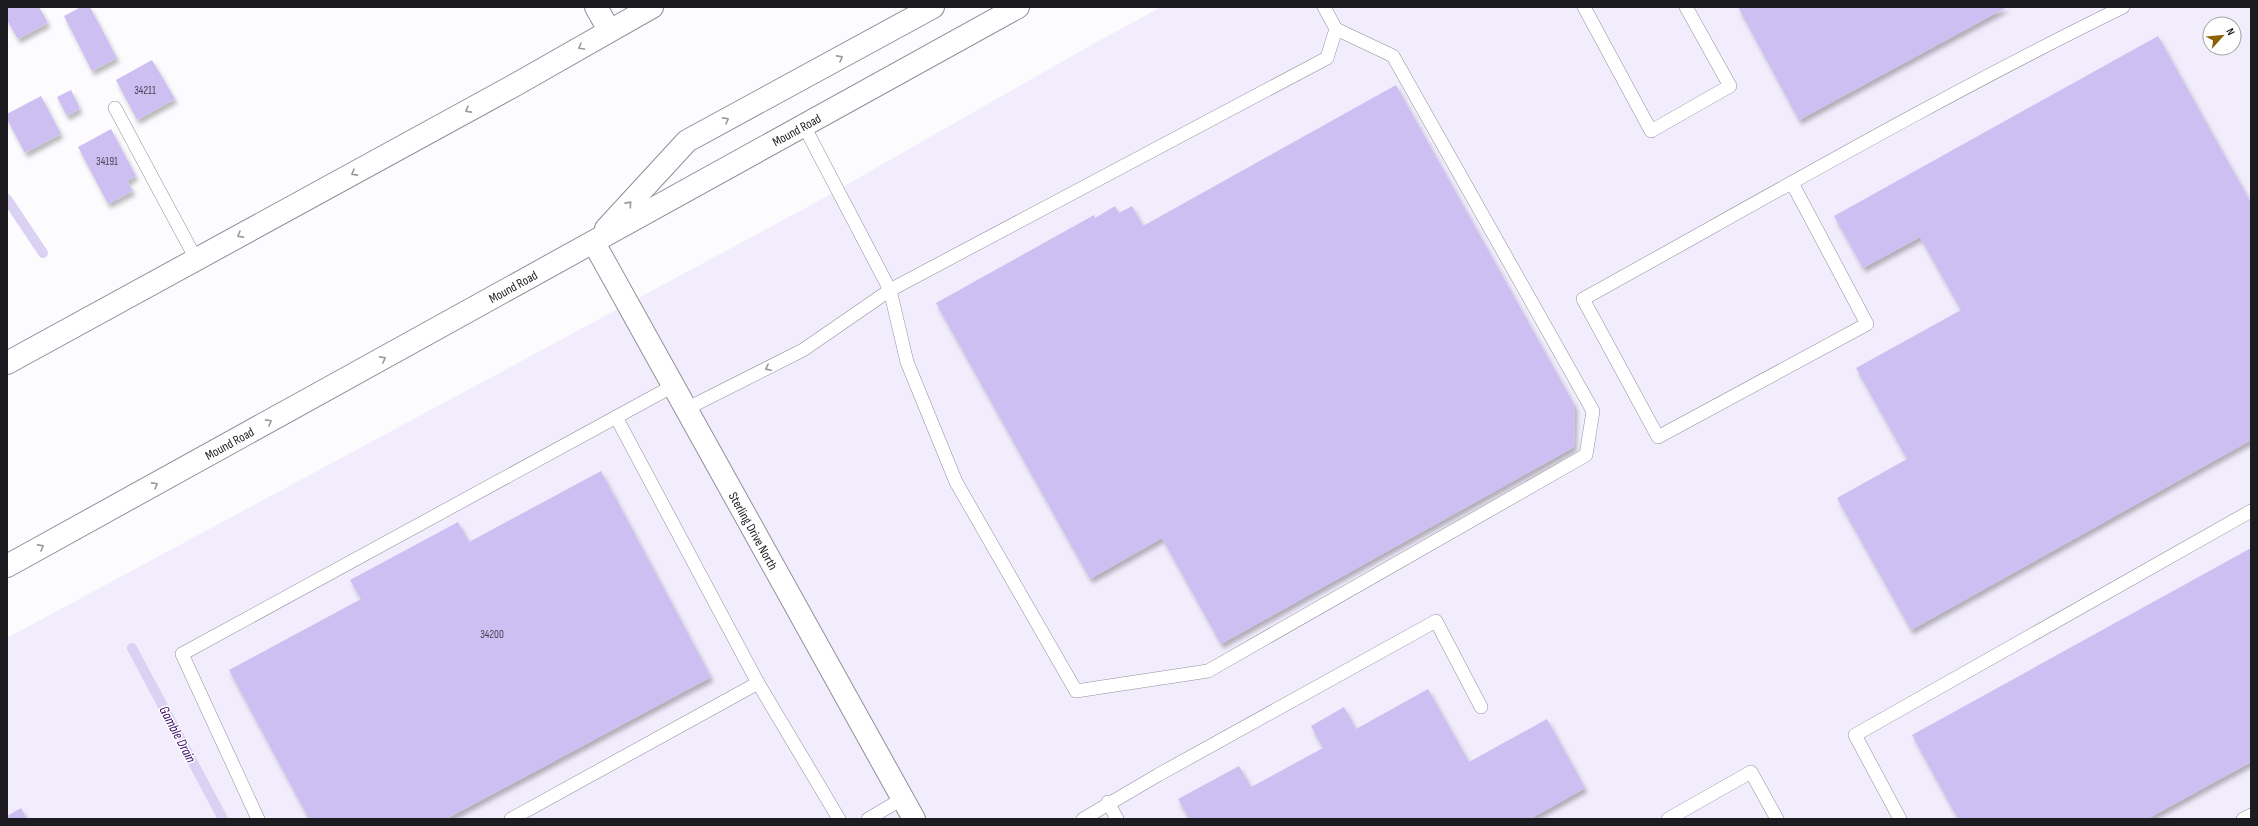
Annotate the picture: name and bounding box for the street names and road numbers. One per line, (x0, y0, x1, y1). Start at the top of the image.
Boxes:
street label: Mound Road (770, 111, 824, 150)
street label: Mound Road (486, 267, 541, 307)
street label: Mound Road (203, 424, 257, 464)
street label: Sterling Drive North (725, 489, 781, 573)

